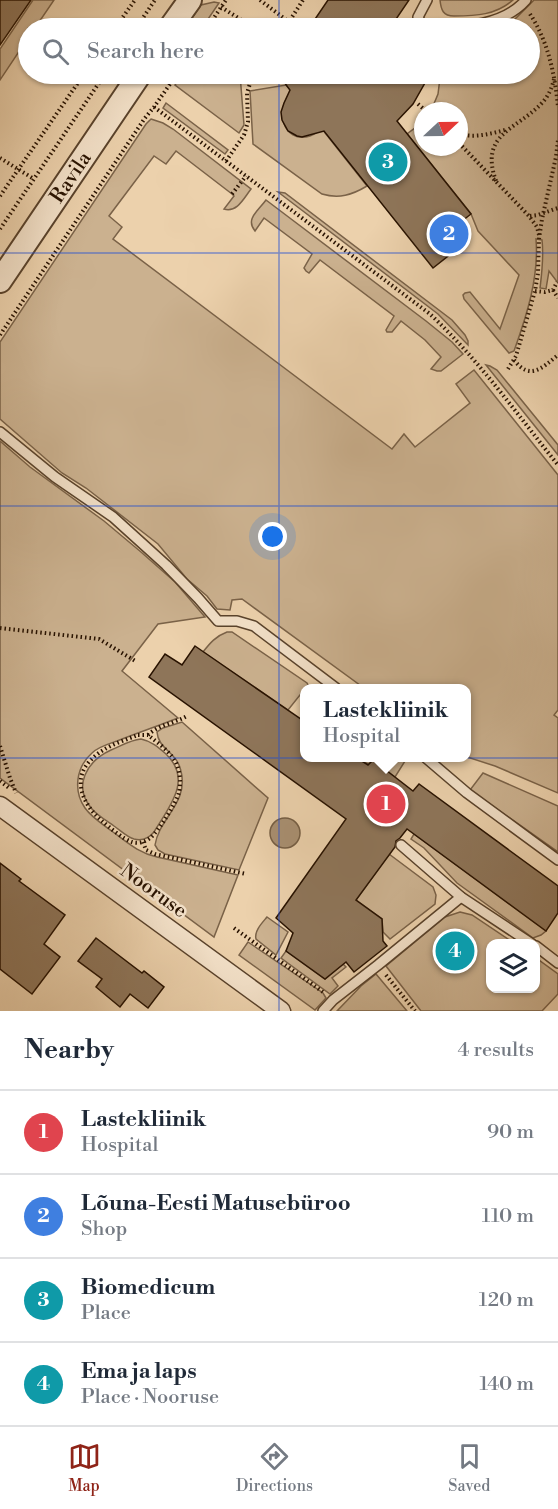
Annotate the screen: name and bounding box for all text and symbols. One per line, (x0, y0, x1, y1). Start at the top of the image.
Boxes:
search box (18, 18, 540, 84)
icon: search (39, 35, 72, 68)
text: Search here (87, 38, 204, 65)
north arrow (414, 102, 468, 156)
pin: 3 (368, 140, 408, 184)
street label: Ravila (45, 147, 98, 208)
pin: 2 (430, 212, 468, 256)
your location (258, 522, 287, 551)
popup (300, 684, 471, 762)
text: Lastekliinik (323, 697, 448, 724)
text: Hospital (323, 724, 400, 749)
pin: 1 (366, 782, 406, 826)
street label: Nooruse (115, 859, 191, 924)
pin: 4 (436, 928, 474, 974)
map controls (486, 939, 540, 993)
button: layers (486, 939, 540, 993)
text: Nearby (24, 1034, 114, 1066)
text: 4 results (457, 1038, 534, 1063)
text: Lastekliinik (81, 1106, 206, 1133)
text: 1 (39, 1120, 48, 1145)
text: 90 m (487, 1120, 534, 1145)
text: Hospital (81, 1133, 158, 1158)
text: Lõuna-Eesti Matusebüroo (81, 1190, 351, 1217)
text: 2 (37, 1204, 50, 1229)
text: 110 m (482, 1204, 534, 1229)
text: Shop (81, 1217, 127, 1242)
text: Biomedicum (81, 1274, 215, 1301)
text: 3 (37, 1288, 50, 1313)
text: 120 m (479, 1288, 534, 1313)
text: Place (81, 1301, 131, 1326)
text: Ema ja laps (81, 1358, 197, 1385)
text: 4 (37, 1372, 50, 1397)
text: 140 m (479, 1372, 534, 1397)
text: Place · Nooruse (81, 1385, 219, 1410)
tab: Map (68, 1440, 101, 1496)
tab: Directions (236, 1440, 313, 1496)
tab: Saved (448, 1440, 490, 1496)

